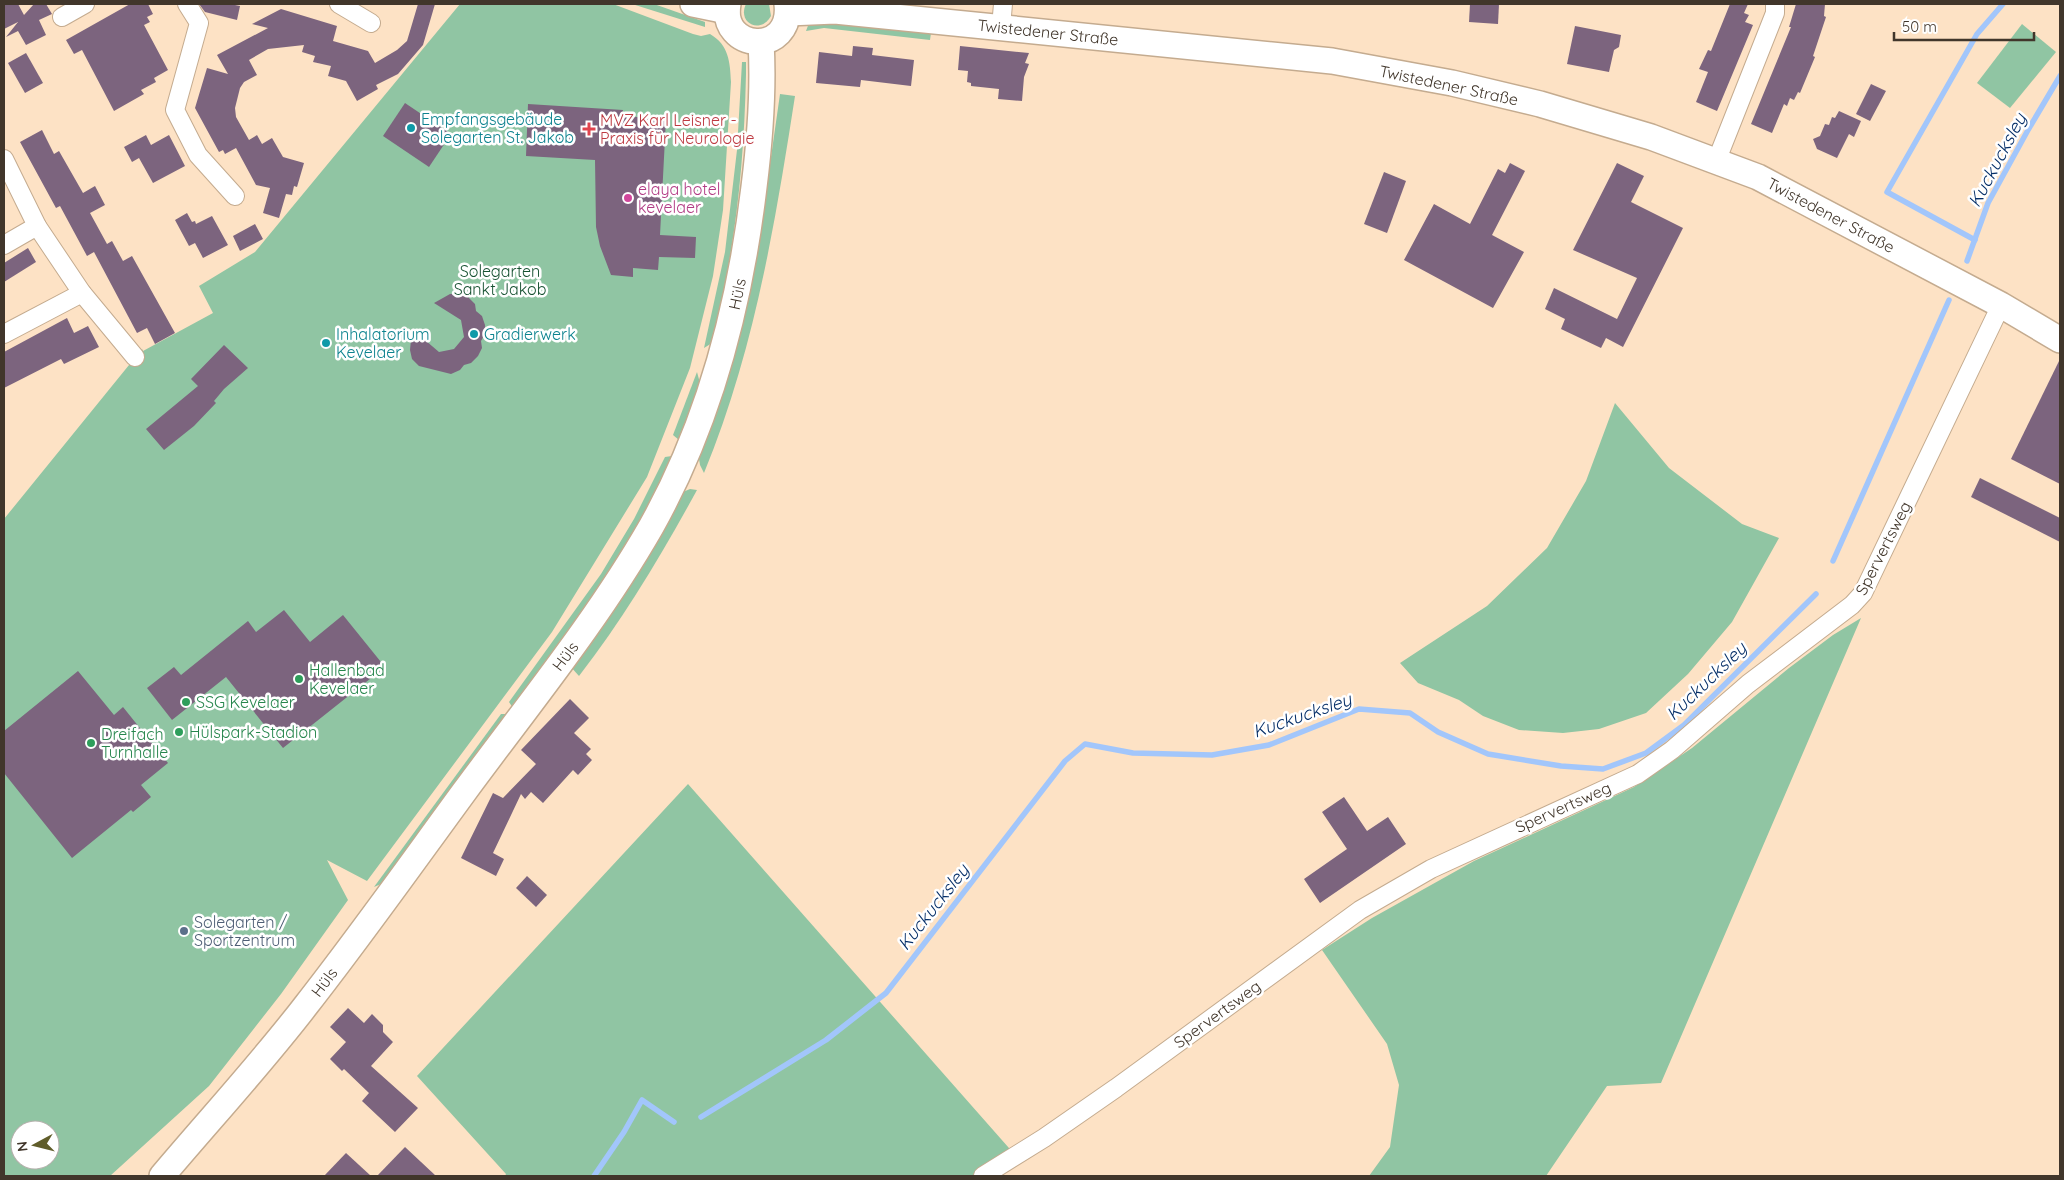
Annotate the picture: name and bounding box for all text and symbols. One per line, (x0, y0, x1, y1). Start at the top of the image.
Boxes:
scale bar (1894, 10, 2034, 42)
street label: Twistedener Straße (977, 15, 1119, 49)
text: 50 m (1902, 17, 1937, 36)
street label: Twistedener Straße (1378, 61, 1520, 109)
water label: Kuckucksley (1963, 108, 2032, 211)
place label: Empfangsgebäude Solegarten St. Jakob (421, 109, 574, 147)
place label: MVZ Karl Leisner - Praxis für Neurologie (600, 110, 755, 148)
marker: Empfangsgebäude Solegarten St. Jakob (405, 122, 417, 134)
marker: MVZ Karl Leisner - Praxis für Neurologie (582, 122, 596, 136)
street label: Twistedener Straße (1764, 173, 1898, 257)
place label: elaya hotel kevelaer (638, 179, 720, 217)
marker: elaya hotel kevelaer (622, 192, 634, 204)
park label: Solegarten Sankt Jakob (454, 261, 546, 299)
street label: Hüls (724, 276, 750, 312)
place label: Inhalatorium Kevelaer (336, 324, 430, 362)
place label: Gradierwerk (484, 324, 576, 344)
marker: Gradierwerk (468, 328, 480, 340)
marker: Inhalatorium Kevelaer (320, 337, 332, 349)
street label: Spervertsweg (1851, 498, 1915, 598)
water label: Kuckucksley (1661, 636, 1752, 725)
street label: Hüls (547, 637, 583, 675)
place label: Hallenbad Kevelaer (309, 660, 385, 698)
marker: Hallenbad Kevelaer (293, 673, 305, 685)
water label: Kuckucksley (1250, 687, 1356, 743)
place label: SSG Kevelaer (196, 692, 295, 712)
marker: SSG Kevelaer (180, 696, 192, 708)
place label: Hülspark-Stadion (189, 722, 317, 742)
place label: Dreifach Turnhalle (101, 724, 168, 762)
marker: Hülspark-Stadion (173, 726, 185, 738)
marker: Dreifach Turnhalle (85, 737, 97, 749)
street label: Spervertsweg (1512, 777, 1614, 837)
water label: Kuckucksley (892, 858, 975, 955)
place label: Solegarten / Sportzentrum (194, 912, 295, 950)
marker: Solegarten / Sportzentrum (178, 925, 190, 937)
street label: Hüls (306, 963, 342, 1001)
street label: Spervertsweg (1170, 976, 1264, 1052)
north arrow (10, 1120, 60, 1170)
text: N (13, 1140, 32, 1153)

